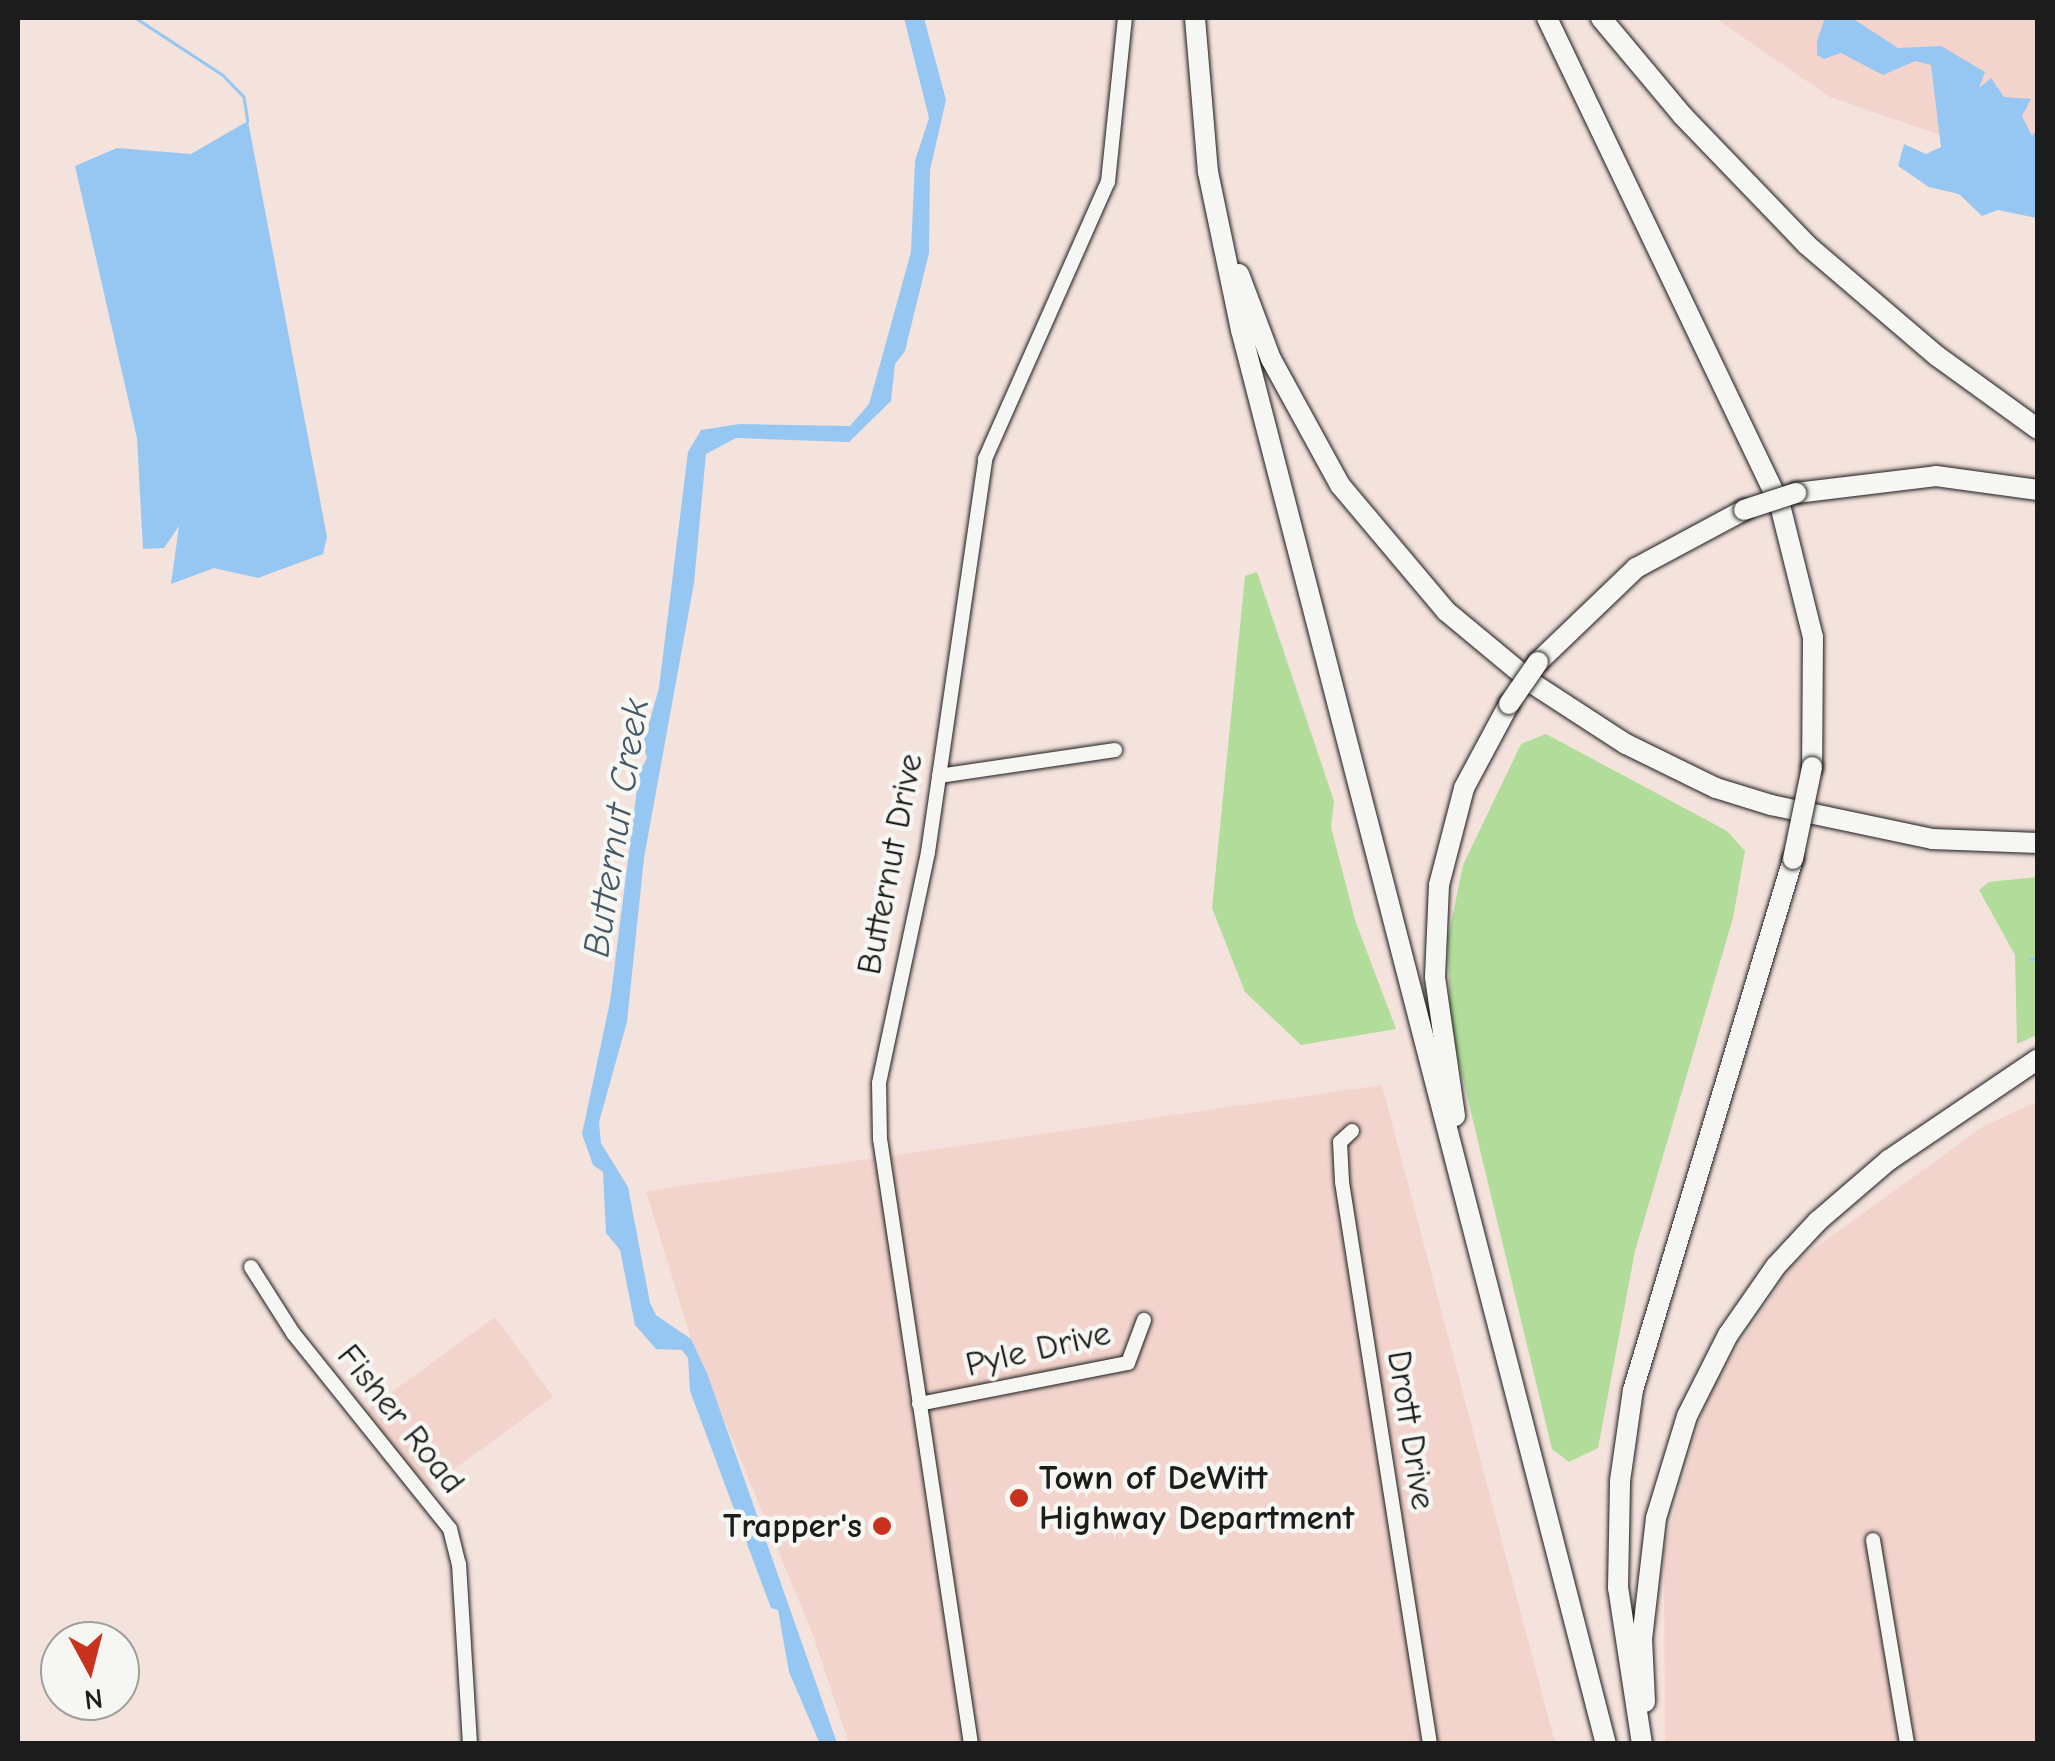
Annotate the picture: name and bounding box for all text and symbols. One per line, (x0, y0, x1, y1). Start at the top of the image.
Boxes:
water label: Butternut Creek (574, 696, 660, 960)
street label: Butternut Drive (848, 750, 932, 978)
street label: Pyle Drive (961, 1312, 1115, 1386)
street label: Fisher Road (328, 1336, 474, 1502)
street label: Drott Drive (1378, 1347, 1444, 1513)
place label: Town of DeWitt Highway Department (1039, 1457, 1354, 1539)
marker: Town of DeWitt Highway Department (1008, 1487, 1030, 1509)
place label: Trapper's (723, 1505, 862, 1547)
marker: Trapper's (871, 1515, 893, 1537)
north arrow (40, 1621, 140, 1721)
text: N (82, 1682, 104, 1716)

